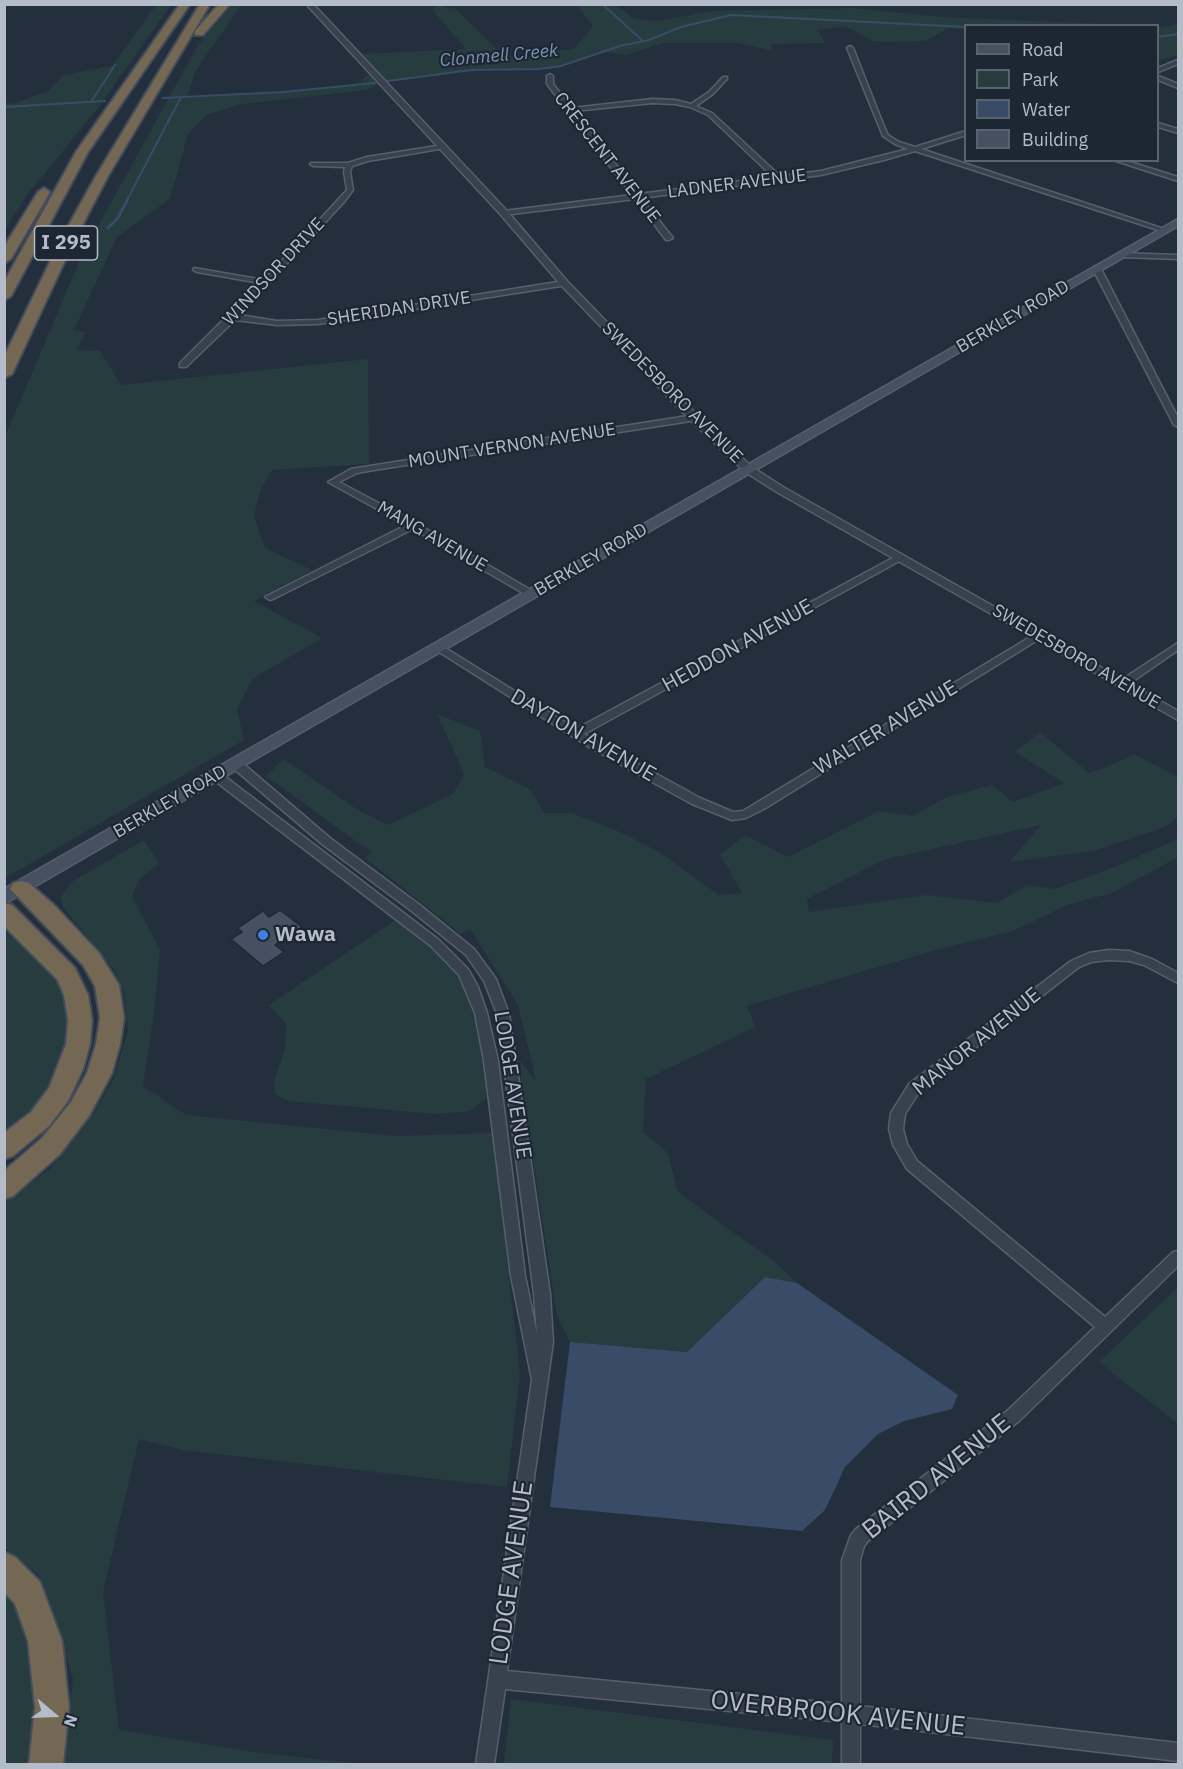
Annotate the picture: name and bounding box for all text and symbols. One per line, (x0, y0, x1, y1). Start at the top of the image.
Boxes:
legend (964, 24, 1159, 162)
text: Road (1022, 38, 1063, 61)
water label: Clonmell Creek (439, 40, 559, 72)
text: Park (1022, 68, 1058, 91)
street label: CRESCENT AVENUE (549, 88, 665, 228)
text: Water (1022, 98, 1070, 121)
text: Building (1022, 128, 1088, 151)
street label: LADNER AVENUE (666, 165, 808, 203)
street label: WINDSOR DRIVE (219, 214, 329, 330)
road number: I 295 (34, 226, 98, 260)
street label: BERKLEY ROAD (953, 276, 1073, 358)
street label: SHERIDAN DRIVE (326, 287, 472, 331)
street label: SWEDESBORO AVENUE (597, 318, 747, 468)
street label: MOUNT VERNON AVENUE (407, 419, 617, 473)
street label: MANG AVENUE (373, 497, 491, 577)
street label: BERKLEY ROAD (531, 519, 651, 601)
street label: HEDDON AVENUE (658, 594, 818, 698)
street label: SWEDESBORO AVENUE (988, 600, 1164, 714)
street label: WALTER AVENUE (810, 675, 962, 781)
street label: DAYTON AVENUE (506, 684, 660, 788)
street label: BERKLEY ROAD (110, 761, 230, 843)
place label: Wawa (275, 922, 336, 948)
marker: Wawa (256, 928, 270, 942)
street label: MANOR AVENUE (908, 983, 1046, 1101)
street label: LODGE AVENUE (488, 1009, 536, 1161)
street label: BAIRD AVENUE (857, 1408, 1017, 1546)
street label: LODGE AVENUE (484, 1479, 540, 1667)
north arrow (24, 1685, 84, 1745)
street label: OVERBROOK AVENUE (709, 1685, 967, 1743)
text: N (60, 1712, 82, 1730)

